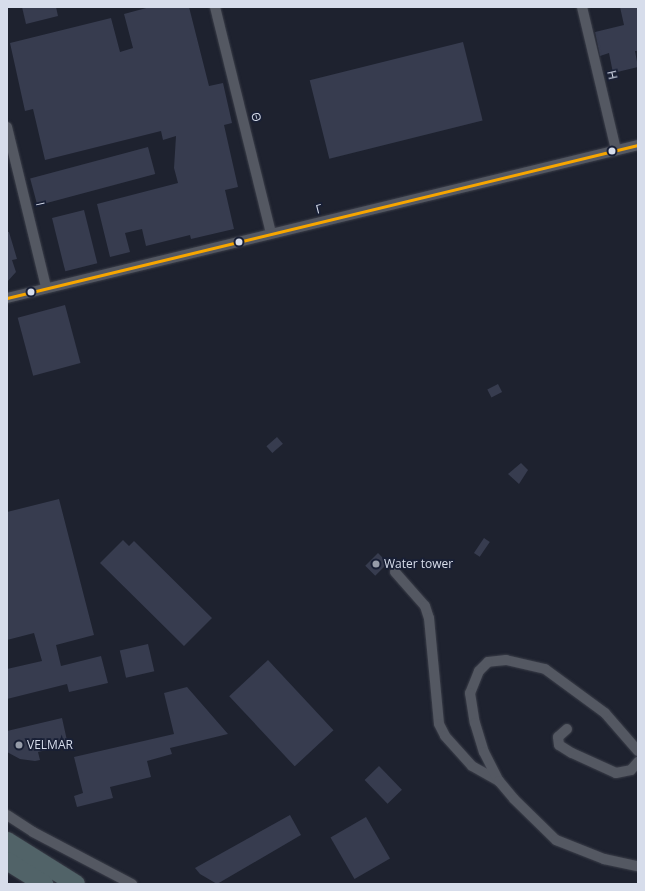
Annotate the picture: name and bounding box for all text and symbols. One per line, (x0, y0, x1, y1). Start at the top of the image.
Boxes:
street label: Η (604, 69, 620, 81)
street label: Θ (248, 111, 264, 123)
unlabelled marker (607, 146, 617, 156)
street label: Ι (33, 201, 47, 207)
street label: Γ (314, 201, 324, 217)
unlabelled marker (234, 237, 244, 247)
unlabelled marker (26, 287, 36, 297)
place label: Water tower (384, 557, 453, 571)
marker: Water tower (371, 559, 381, 569)
place label: VELMAR (27, 738, 73, 752)
marker: VELMAR (14, 740, 24, 750)

